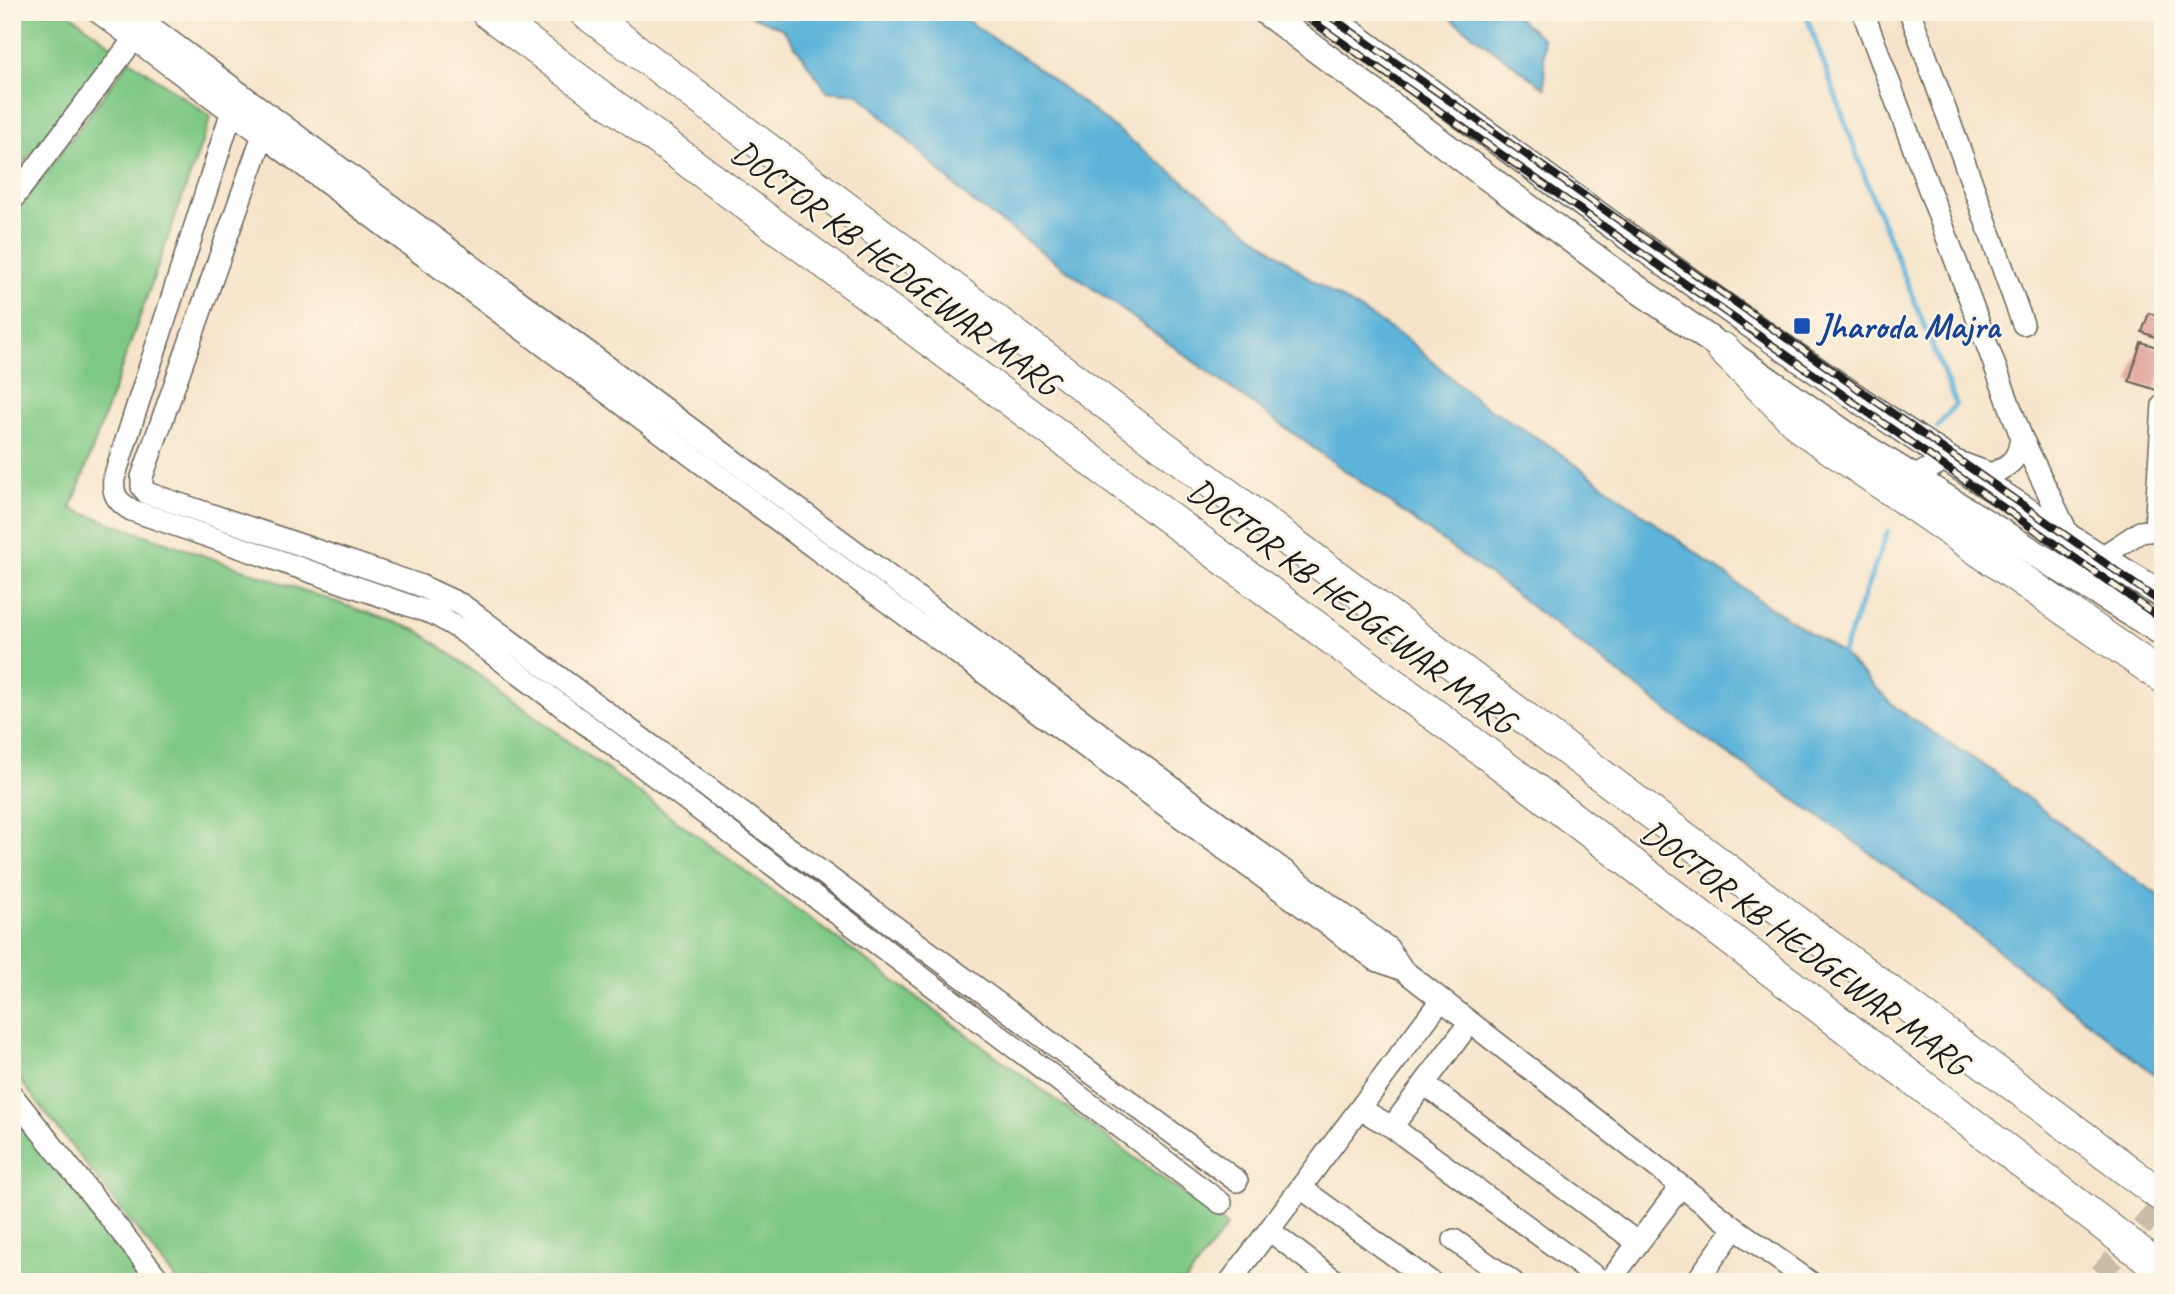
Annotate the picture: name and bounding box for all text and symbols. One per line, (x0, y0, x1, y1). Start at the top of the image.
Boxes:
street label: DOCTOR KB HEDGEWAR MARG (723, 129, 1071, 408)
place label: Jharoda Majra (1816, 304, 2002, 349)
marker: Jharoda Majra (1792, 316, 1812, 336)
street label: DOCTOR KB HEDGEWAR MARG (1179, 467, 1527, 746)
street label: DOCTOR KB HEDGEWAR MARG (1632, 809, 1980, 1088)

